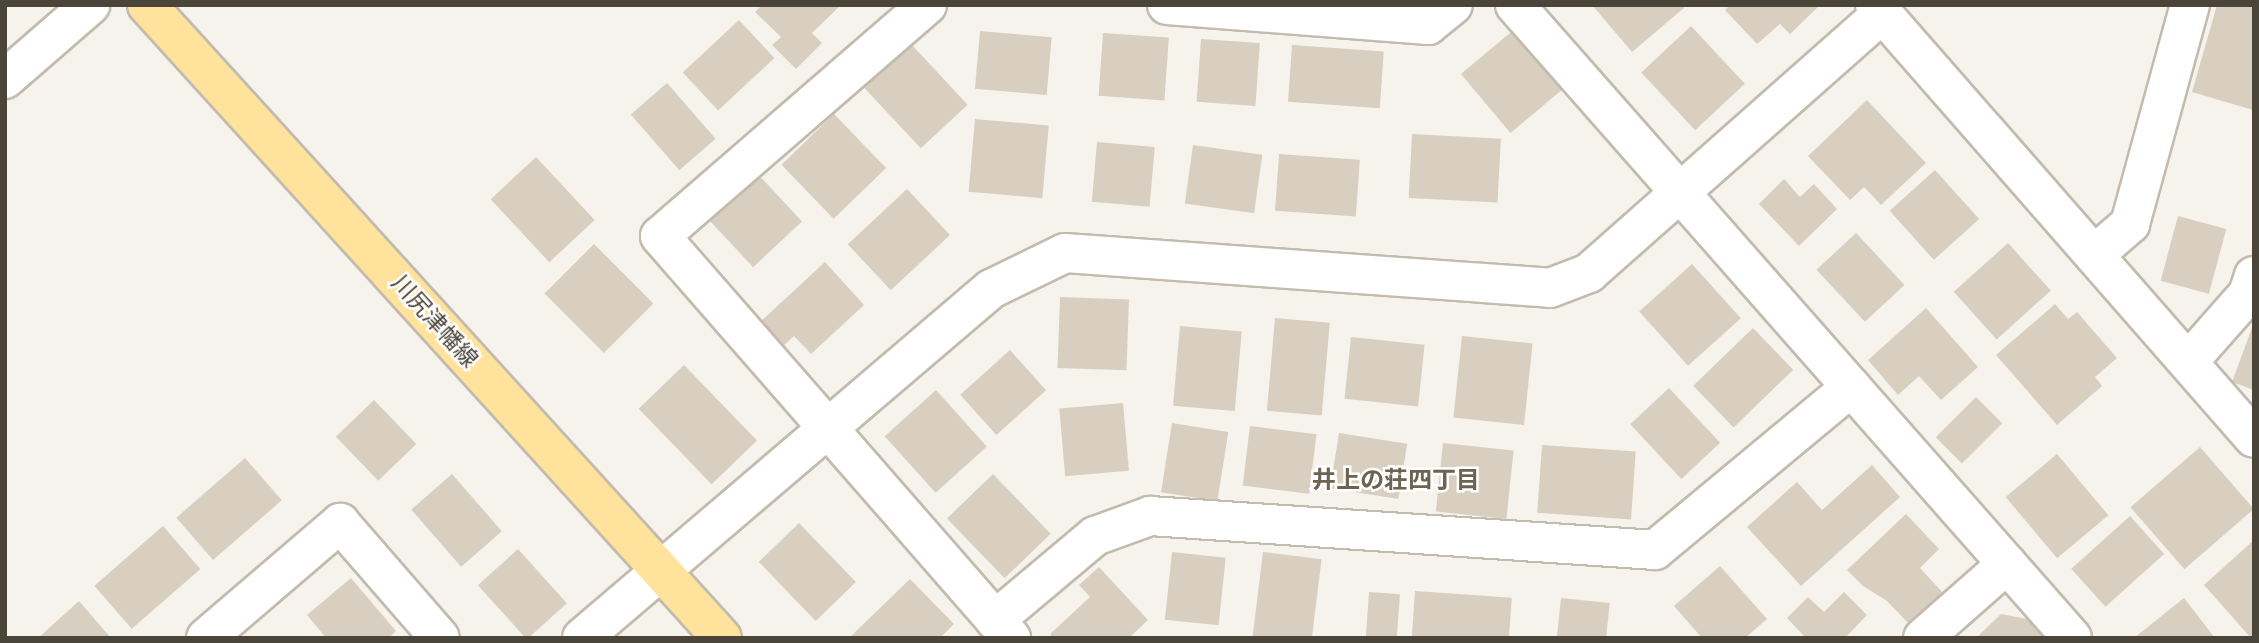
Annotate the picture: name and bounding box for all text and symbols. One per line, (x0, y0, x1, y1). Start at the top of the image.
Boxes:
street label: 川尻津幡線 (386, 269, 484, 373)
district label: 井上の荘四丁目 (1312, 467, 1480, 495)

